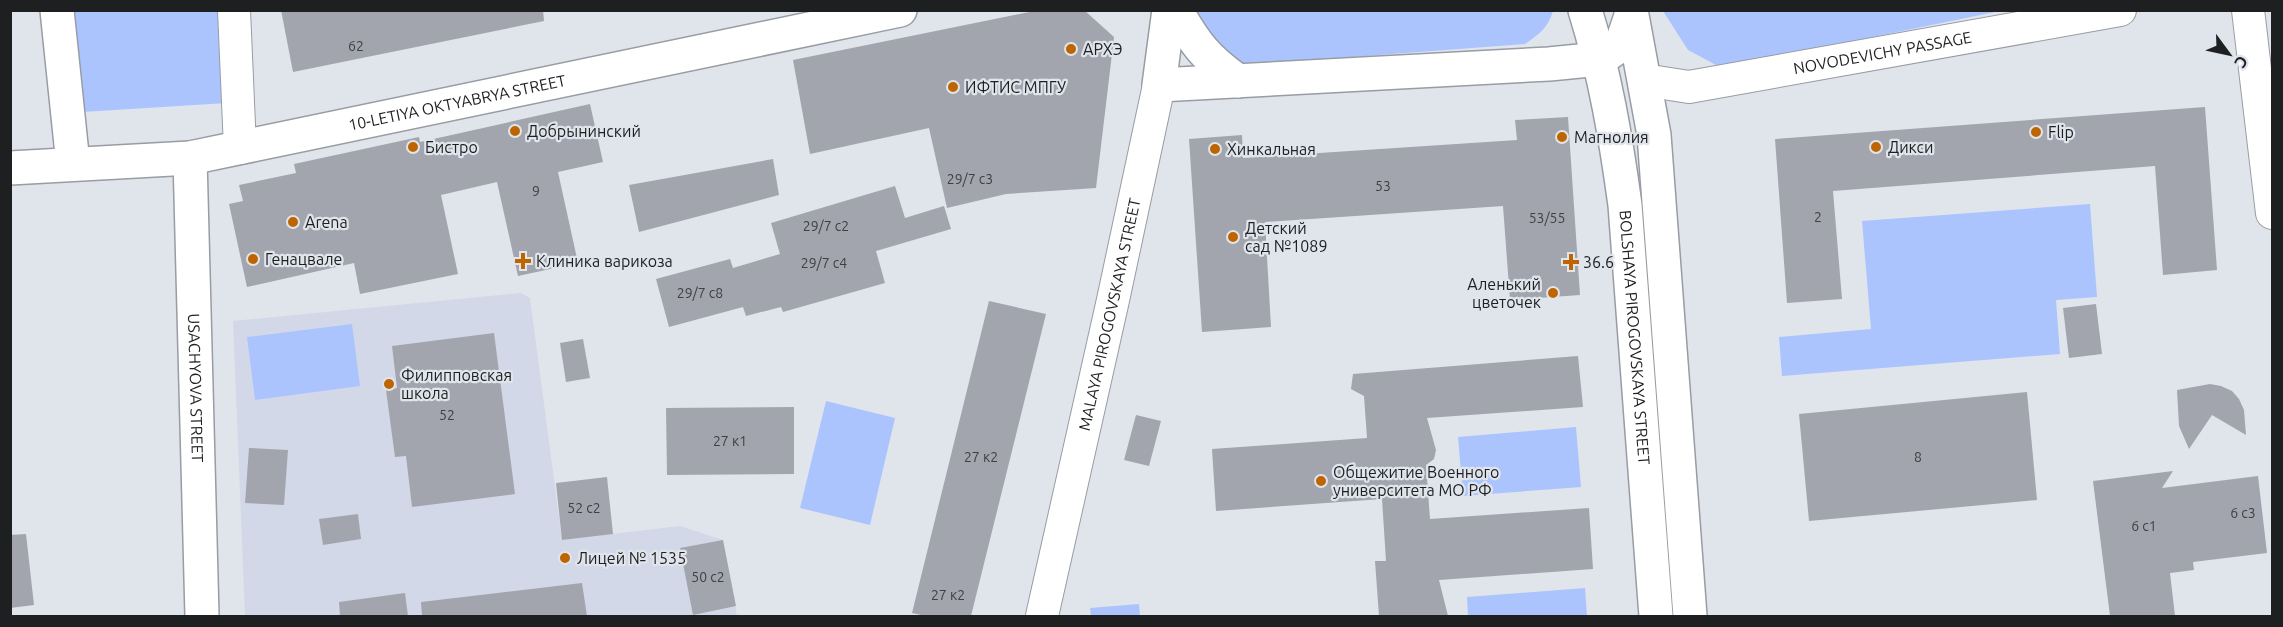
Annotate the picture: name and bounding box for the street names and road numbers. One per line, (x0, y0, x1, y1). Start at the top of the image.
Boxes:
street label: NOVODEVICHY PASSAGE (1792, 28, 1973, 77)
street label: 10-LETIYA OKTYABRYA STREET (347, 71, 567, 134)
street label: MALAYA PIROGOVSKAYA STREET (1075, 196, 1144, 432)
street label: BOLSHAYA PIROGOVSKAYA STREET (1616, 209, 1654, 465)
street label: USACHYOVA STREET (185, 313, 207, 463)

